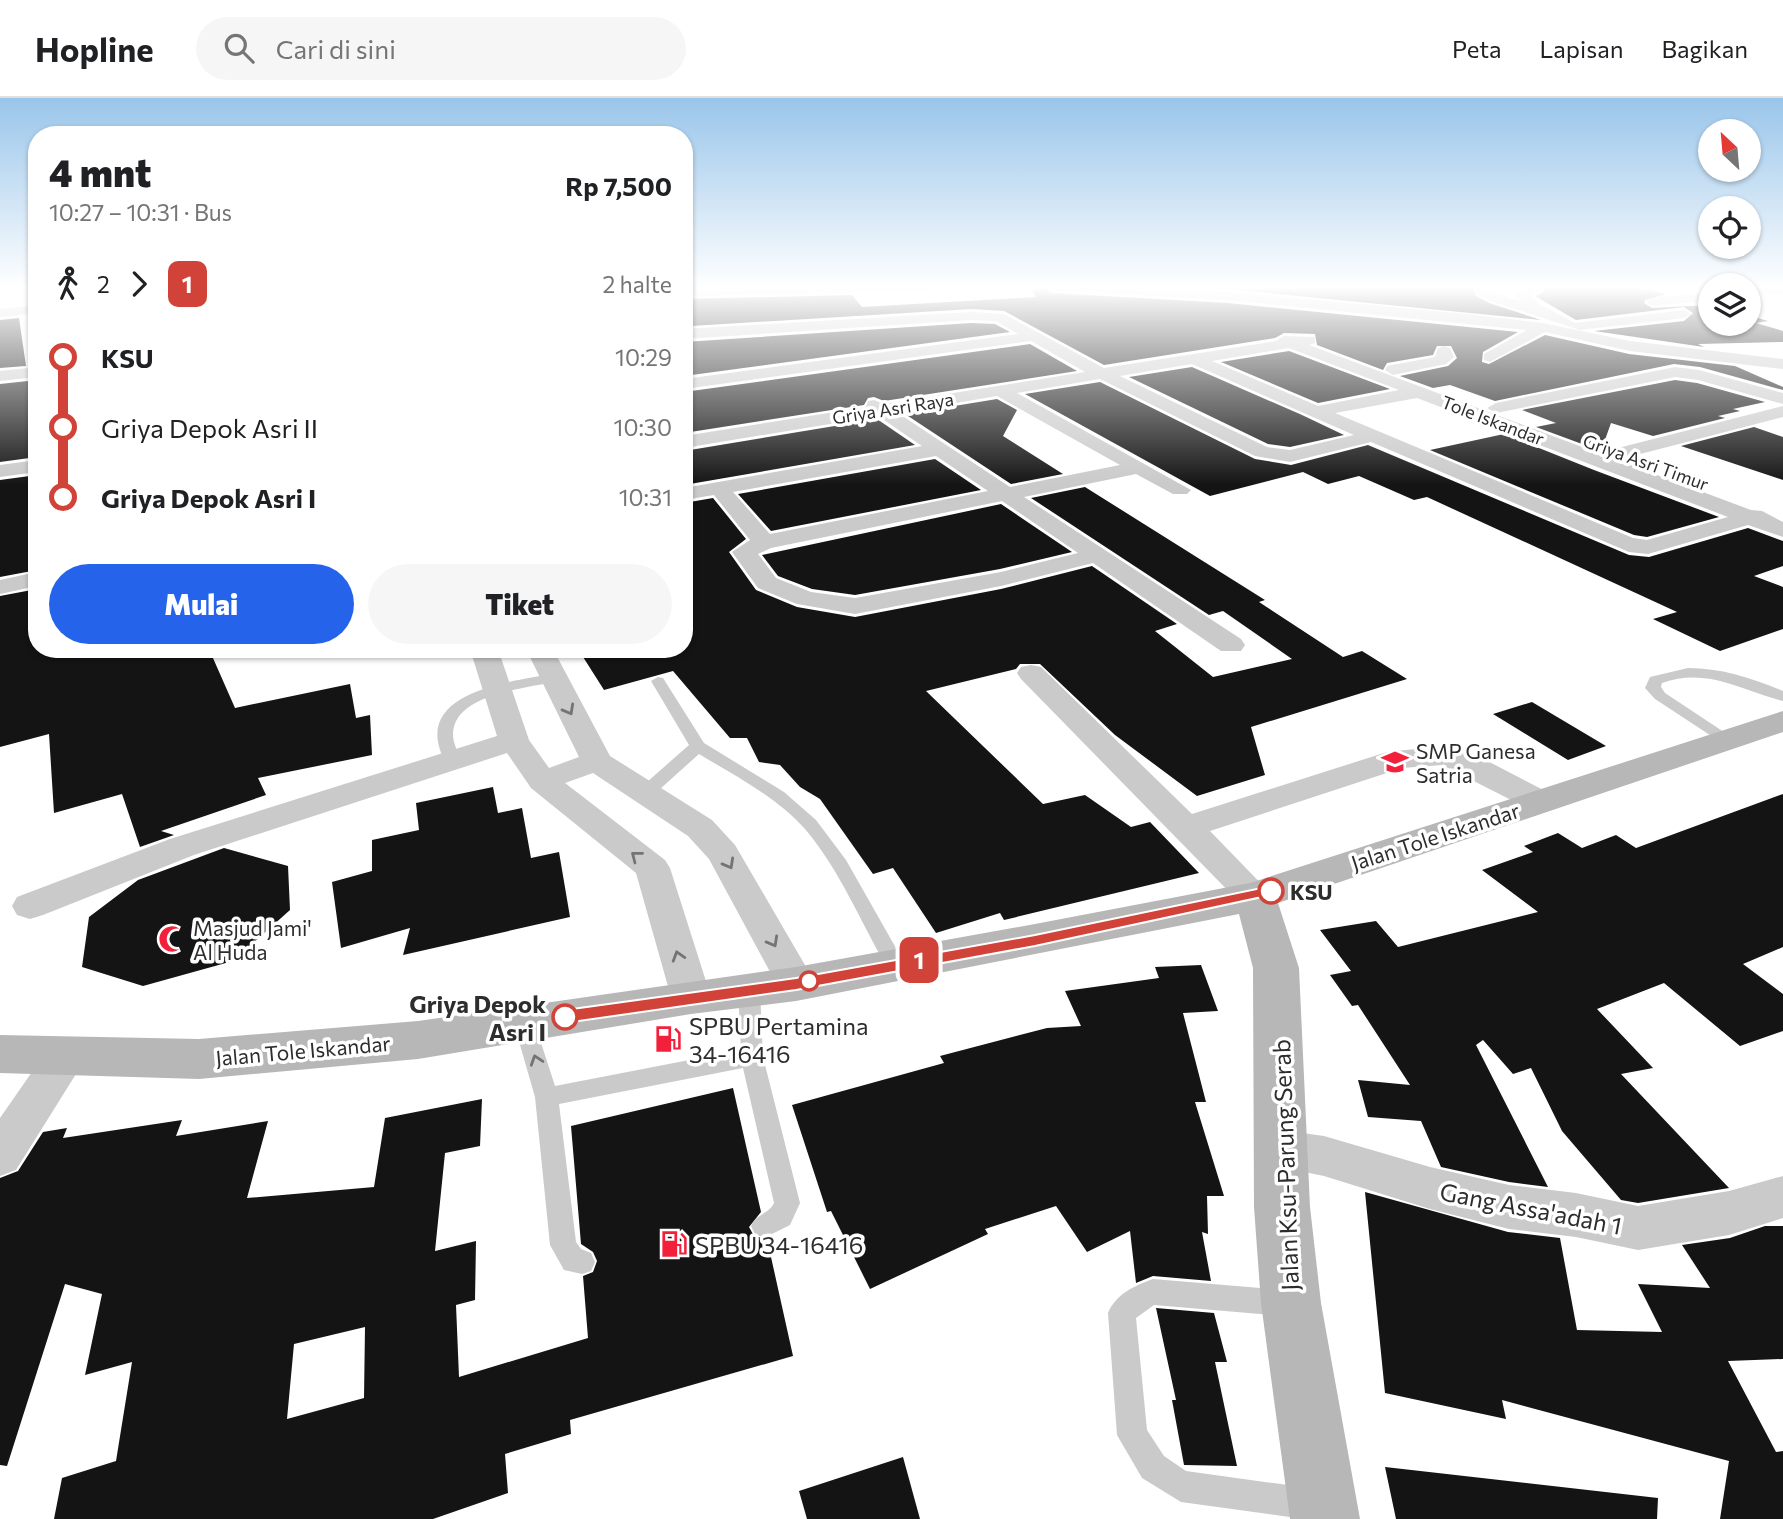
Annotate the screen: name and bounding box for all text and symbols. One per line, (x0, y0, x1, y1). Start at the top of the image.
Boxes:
search box (196, 17, 686, 80)
text: Hopline (35, 28, 154, 69)
icon: search (220, 29, 258, 67)
text: Cari di sini (276, 33, 396, 64)
text: Peta (1452, 34, 1502, 63)
text: Lapisan (1540, 34, 1623, 63)
text: Bagikan (1661, 34, 1748, 63)
north arrow (1698, 119, 1760, 182)
map controls (1698, 119, 1761, 336)
text: 4 mnt (49, 148, 151, 195)
text: Rp 7,500 (565, 170, 672, 201)
button: locate (1698, 196, 1761, 259)
text: 10:27 – 10:31 · Bus (49, 198, 232, 226)
icon: walk (49, 265, 87, 303)
icon: forward (120, 265, 158, 303)
text: 1 (182, 269, 193, 298)
text: 2 (97, 270, 110, 298)
text: 2 halte (602, 270, 672, 298)
button: layers (1698, 273, 1761, 336)
text: KSU (101, 342, 154, 373)
text: 10:29 (615, 343, 672, 371)
street label: Griya Asri Raya (831, 388, 955, 428)
street label: Tole Iskandar (1439, 390, 1547, 450)
text: Griya Depok Asri II (101, 412, 318, 443)
text: 10:30 (614, 413, 672, 441)
street label: Griya Asri Timur (1580, 429, 1712, 495)
text: Griya Depok Asri I (101, 482, 316, 513)
text: 10:31 (619, 483, 672, 511)
button: Mulai (49, 564, 354, 644)
button: Tiket (368, 564, 672, 644)
one-way arrow (561, 703, 574, 715)
place label: SMP Ganesa Satria (1416, 738, 1536, 787)
school or university icon: SMP Ganesa Satria (1380, 747, 1410, 777)
street label: Jalan Tole Iskandar (1348, 797, 1522, 875)
one-way arrow (632, 851, 644, 864)
one-way arrow (721, 856, 734, 869)
marker: KSU (1258, 878, 1284, 904)
place label: KSU (1290, 879, 1333, 904)
place label: Masjud Jami' Al Huda (193, 915, 312, 964)
mosque icon: Masjud Jami' Al Huda (157, 924, 187, 954)
one-way arrow (765, 934, 778, 947)
line badge: 1 (896, 937, 942, 983)
text: 1 (914, 945, 924, 974)
one-way arrow (672, 950, 687, 962)
unlabelled marker (799, 971, 819, 991)
place label: Griya Depok Asri I (409, 989, 546, 1046)
marker: Griya Depok Asri I (552, 1004, 578, 1030)
place label: SPBU Pertamina 34-16416 (689, 1011, 868, 1068)
fuel station icon: SPBU Pertamina 34-16416 (653, 1024, 683, 1054)
street label: Jalan Tole Iskandar (214, 1030, 392, 1070)
street label: Jalan Ksu-Parung Serab (1266, 1039, 1304, 1291)
one-way arrow (530, 1054, 545, 1066)
street label: Gang Assa'adah 1 (1438, 1176, 1624, 1240)
fuel station icon: SPBU 34-16416 (659, 1229, 689, 1259)
place label: SPBU 34-16416 (695, 1230, 863, 1259)

